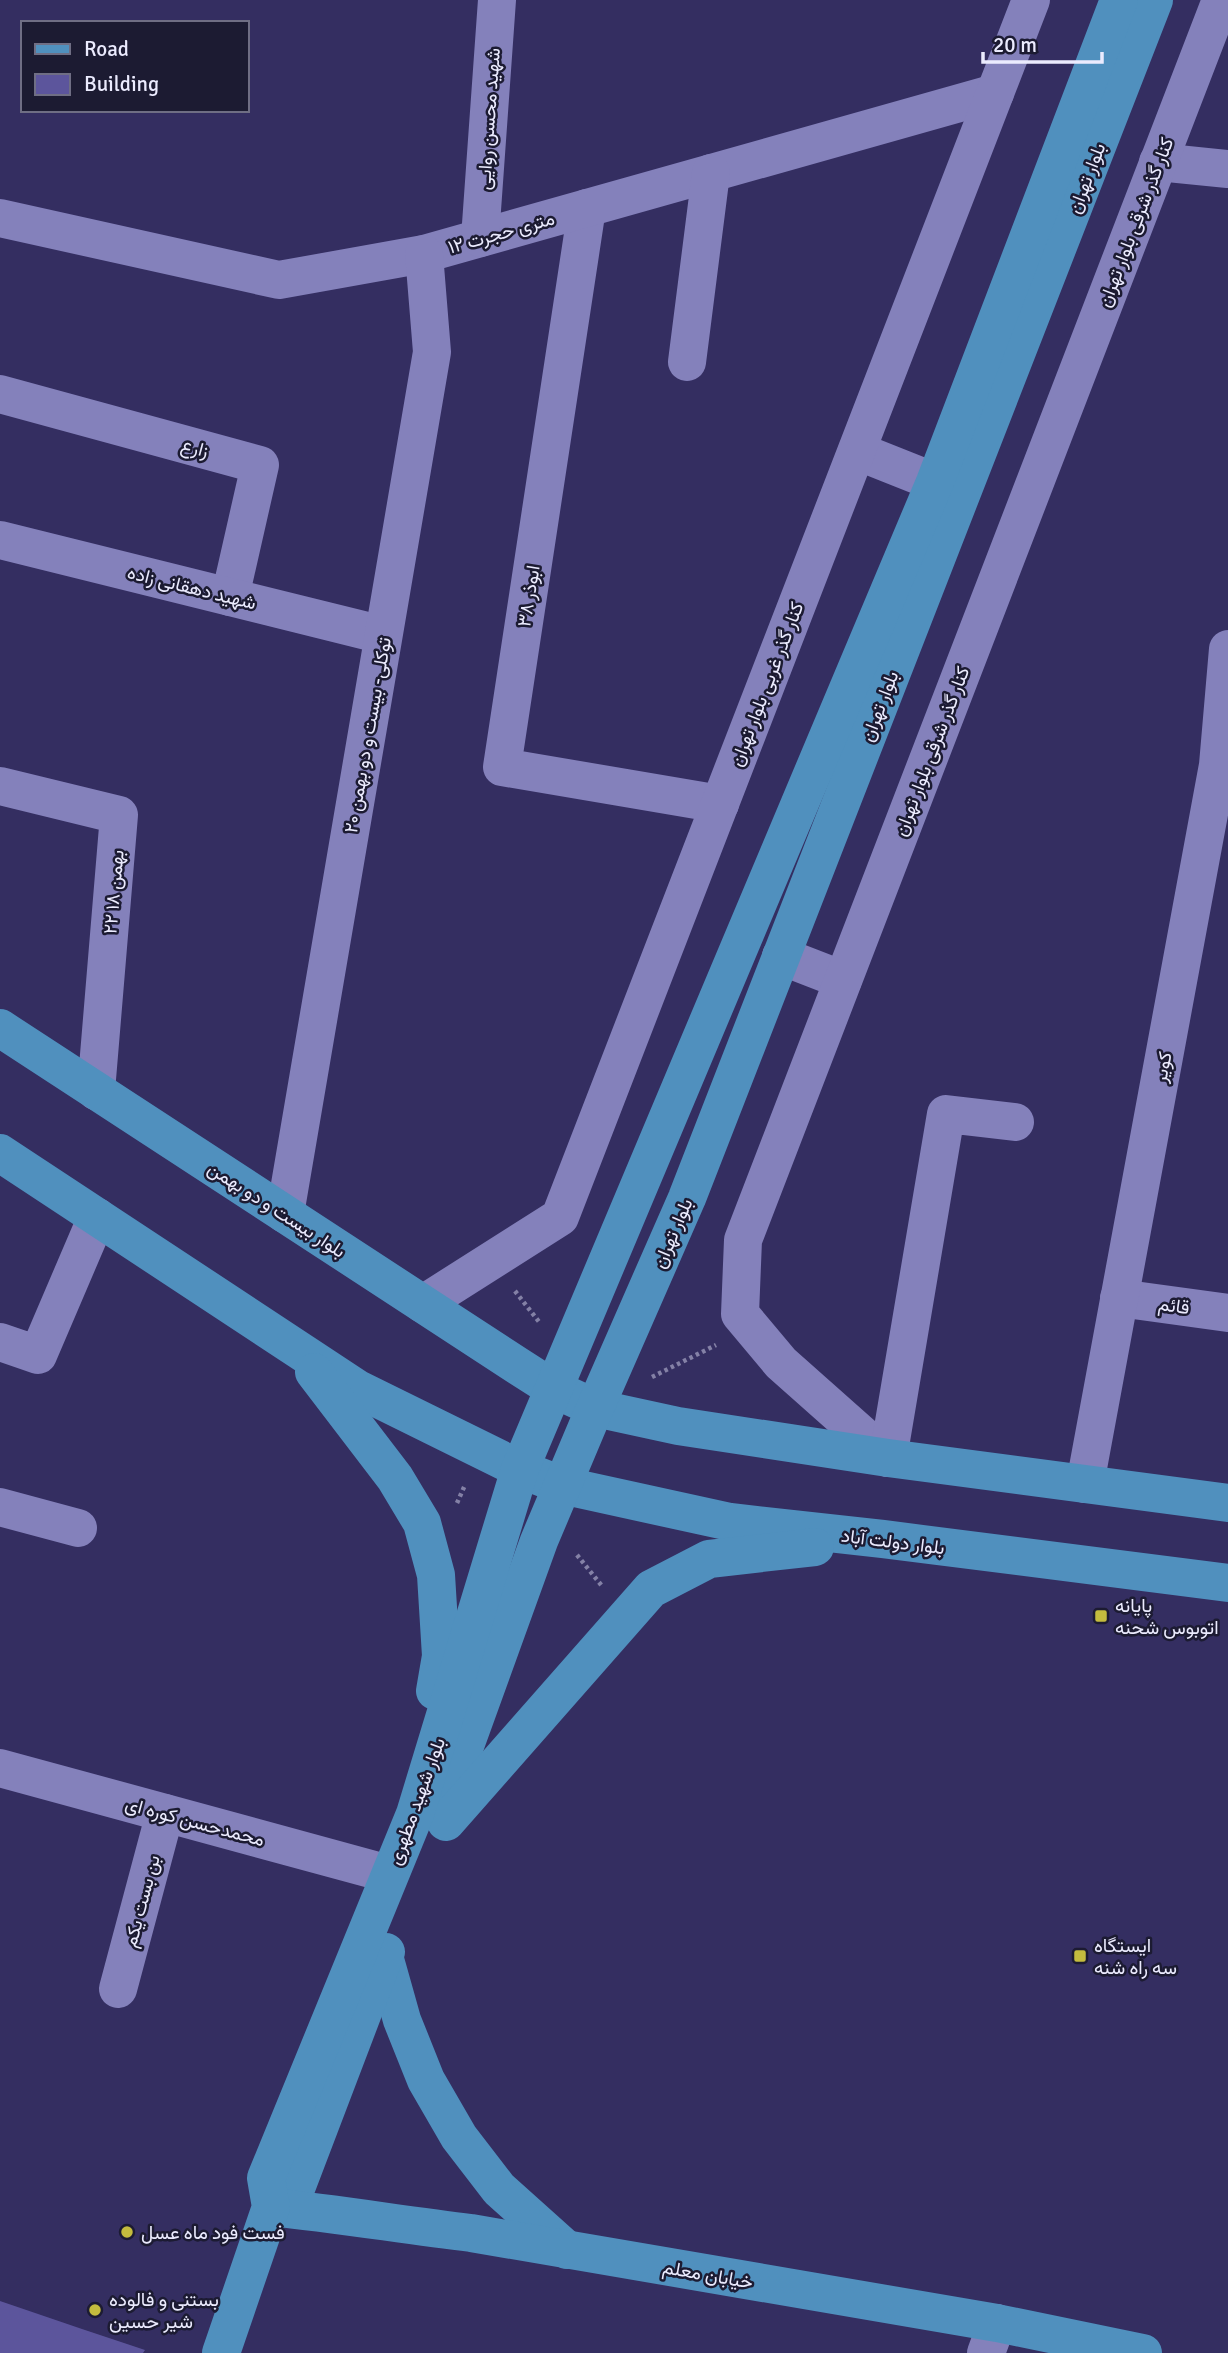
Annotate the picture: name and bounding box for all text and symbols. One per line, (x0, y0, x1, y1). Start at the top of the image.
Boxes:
legend (21, 21, 248, 112)
scale bar (983, 21, 1102, 65)
text: 20 m (993, 32, 1037, 58)
text: Road (84, 36, 129, 62)
street label: شهید محسن روایی (472, 47, 506, 191)
text: Building (84, 71, 159, 97)
street label: کنار گذر شرقی بلوار تهران (1093, 134, 1179, 311)
street label: بلوار تهران (1063, 140, 1111, 217)
street label: ۱۲ متری حجرت (445, 206, 557, 260)
street label: زارع (178, 433, 211, 463)
street label: شهید دهقانی زاده (125, 560, 259, 616)
street label: ۳۸ ابوذر (512, 564, 546, 629)
street label: کنار گذر غربی بلوار تهران (725, 599, 809, 770)
street label: توکلی- بیست و دو بهمن ۲۰ (339, 635, 397, 835)
street label: کنار گذر شرقی بلوار تهران (889, 663, 975, 840)
street label: بلوار تهران (856, 668, 904, 745)
street label: ۲۲ بهمن ۱۸ (98, 849, 130, 935)
street label: کویر (1148, 1050, 1178, 1086)
street label: بلوار بیست و دو بهمن (203, 1156, 350, 1263)
street label: بلوار تهران (647, 1195, 698, 1272)
street label: قائم (1157, 1292, 1191, 1320)
street label: بلوار دولت آباد (840, 1524, 946, 1560)
place label: پایانه اتوبوس شحنه (1115, 1594, 1219, 1640)
marker: پایانه اتوبوس شحنه (1093, 1608, 1109, 1624)
street label: بلوار شهید مطهری (383, 1734, 451, 1868)
street label: محمدحسن کوره ای (122, 1792, 267, 1852)
street label: بن بست یکم (118, 1852, 166, 1950)
place label: ایستگاه سه راه شنه (1094, 1934, 1177, 1980)
marker: ایستگاه سه راه شنه (1072, 1948, 1088, 1964)
place label: فست فود ماه عسل (141, 2221, 285, 2245)
marker: فست فود ماه عسل (119, 2224, 135, 2240)
street label: خیابان معلم (661, 2255, 755, 2295)
place label: بستنى و فالوده شیر حسین (109, 2288, 219, 2334)
marker: بستنى و فالوده شیر حسین (87, 2302, 103, 2318)

